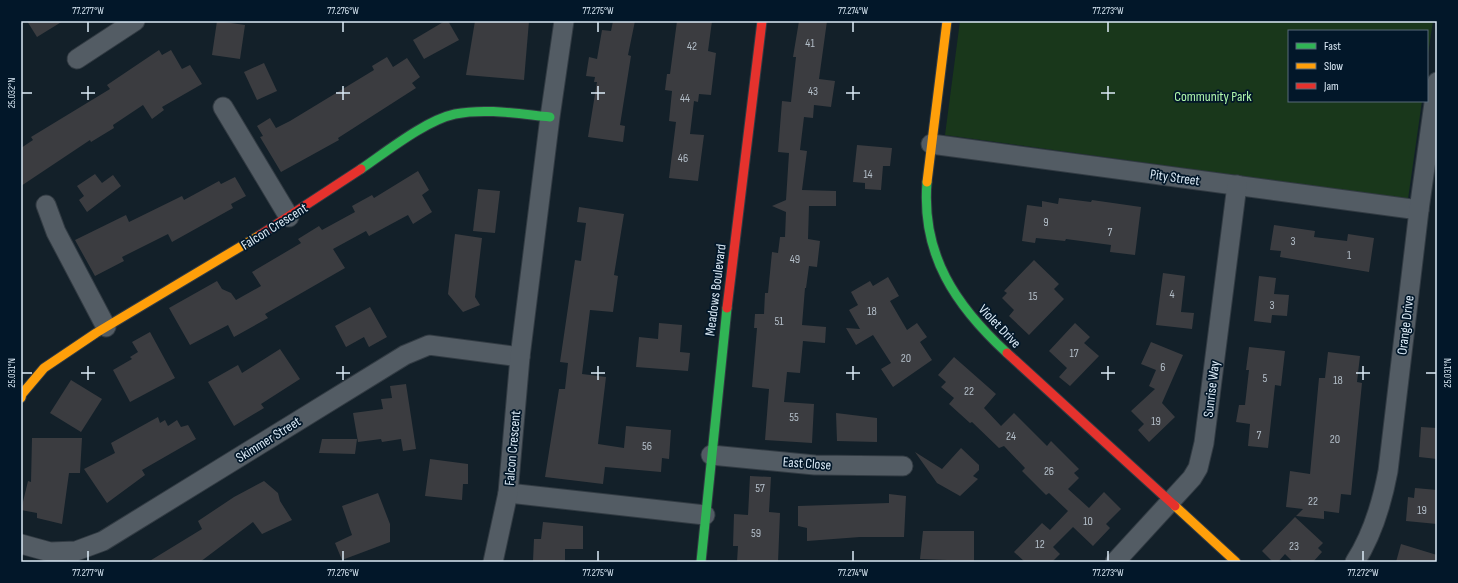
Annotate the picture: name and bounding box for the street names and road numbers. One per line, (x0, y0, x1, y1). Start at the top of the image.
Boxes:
street label: Pity Street (1149, 166, 1201, 189)
street label: Falcon Crescent (238, 199, 311, 254)
street label: Meadows Boulevard (701, 243, 730, 337)
street label: Orange Drive (1393, 294, 1418, 356)
street label: Violet Drive (975, 301, 1024, 352)
street label: Sunrise Way (1200, 359, 1223, 418)
street label: Falcon Crescent (501, 410, 524, 486)
street label: Skimmer Street (233, 413, 304, 466)
street label: East Close (782, 453, 832, 474)

